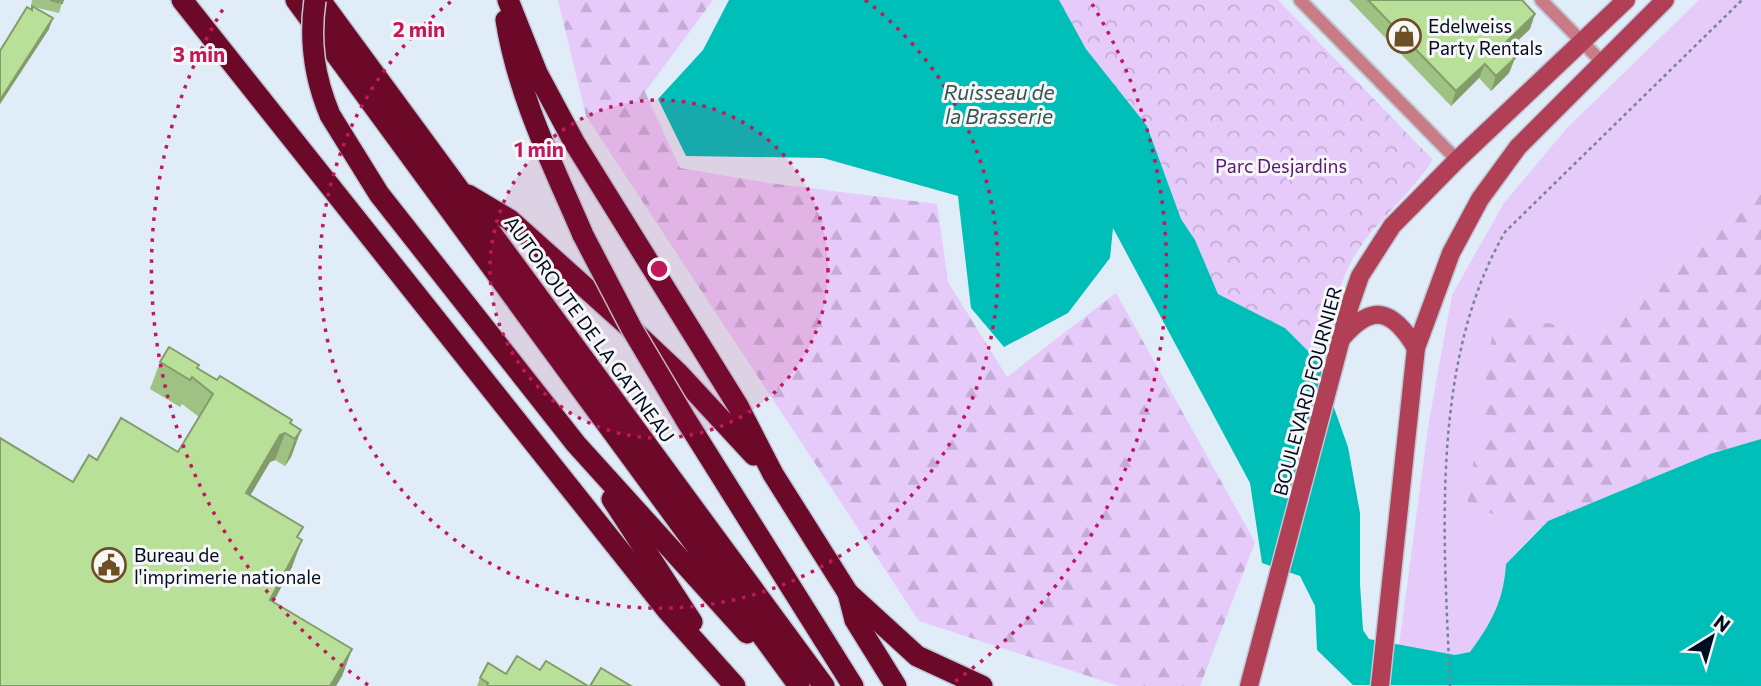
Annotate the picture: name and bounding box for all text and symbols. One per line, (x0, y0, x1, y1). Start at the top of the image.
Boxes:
place label: Edelweiss Party Rentals (1428, 14, 1543, 59)
text: 2 min (393, 16, 445, 41)
shop icon: Edelweiss Party Rentals (1385, 17, 1423, 55)
text: 3 min (173, 41, 225, 66)
water label: Ruisseau de la Brasserie (943, 79, 1055, 128)
text: 1 min (514, 136, 564, 161)
park label: Parc Desjardins (1215, 154, 1347, 177)
street label: AUTOROUTE DE LA GATINEAU (500, 211, 680, 447)
centre of rings (647, 257, 671, 281)
street label: BOULEVARD FOURNIER (1268, 284, 1346, 498)
place label: Bureau de l'imprimerie nationale (134, 543, 321, 588)
public building icon: Bureau de l'imprimerie nationale (90, 546, 128, 584)
north arrow (1677, 602, 1747, 672)
text: N (1710, 610, 1735, 637)

